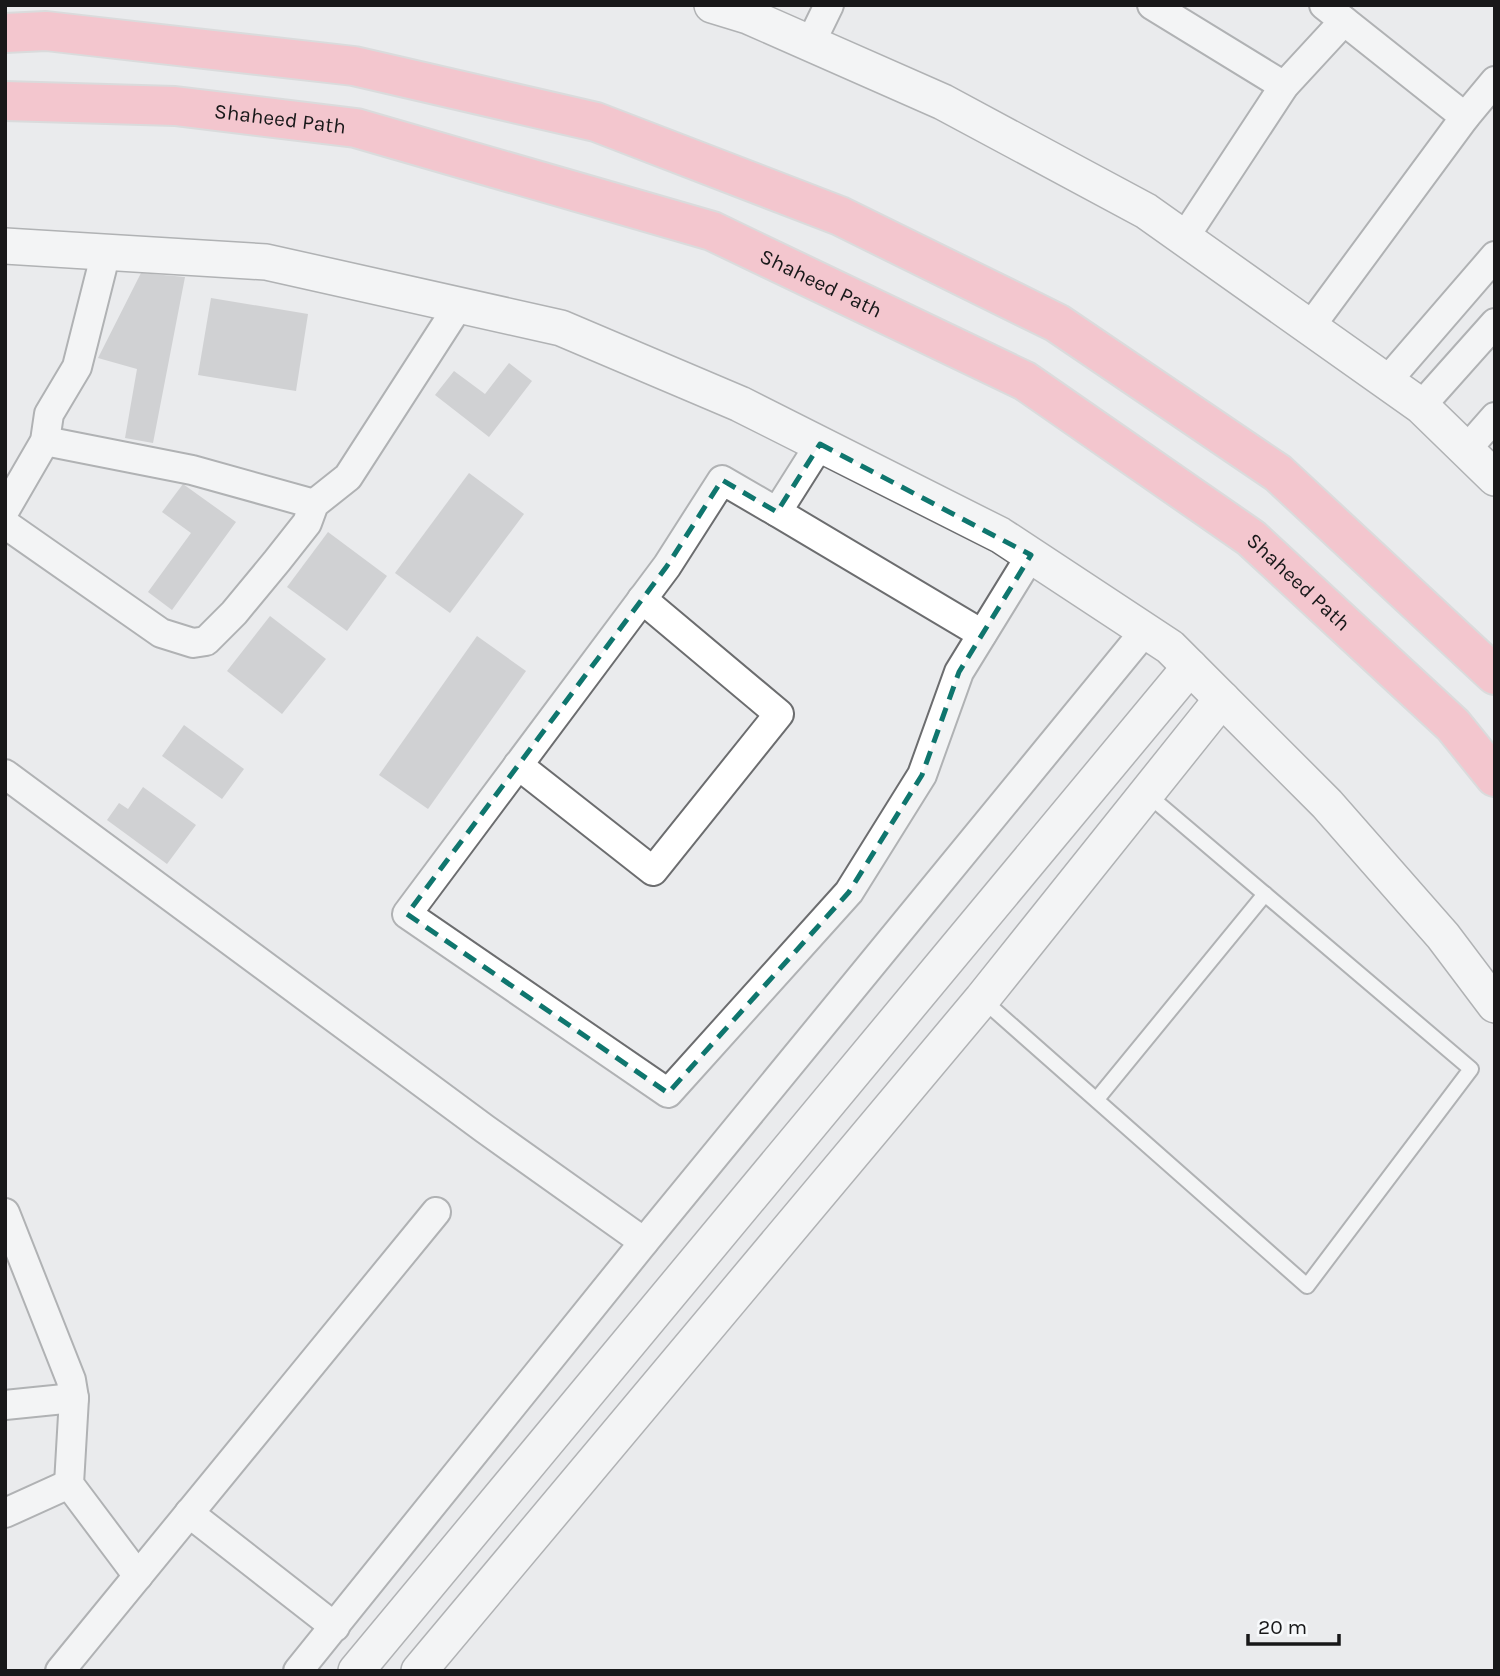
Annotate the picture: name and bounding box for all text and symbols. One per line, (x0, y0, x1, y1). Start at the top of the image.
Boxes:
street label: Shaheed Path (213, 99, 347, 139)
street label: Shaheed Path (756, 244, 886, 323)
street label: Shaheed Path (1242, 528, 1355, 636)
scale bar (1248, 1602, 1339, 1646)
text: 20 m (1258, 1615, 1307, 1639)

